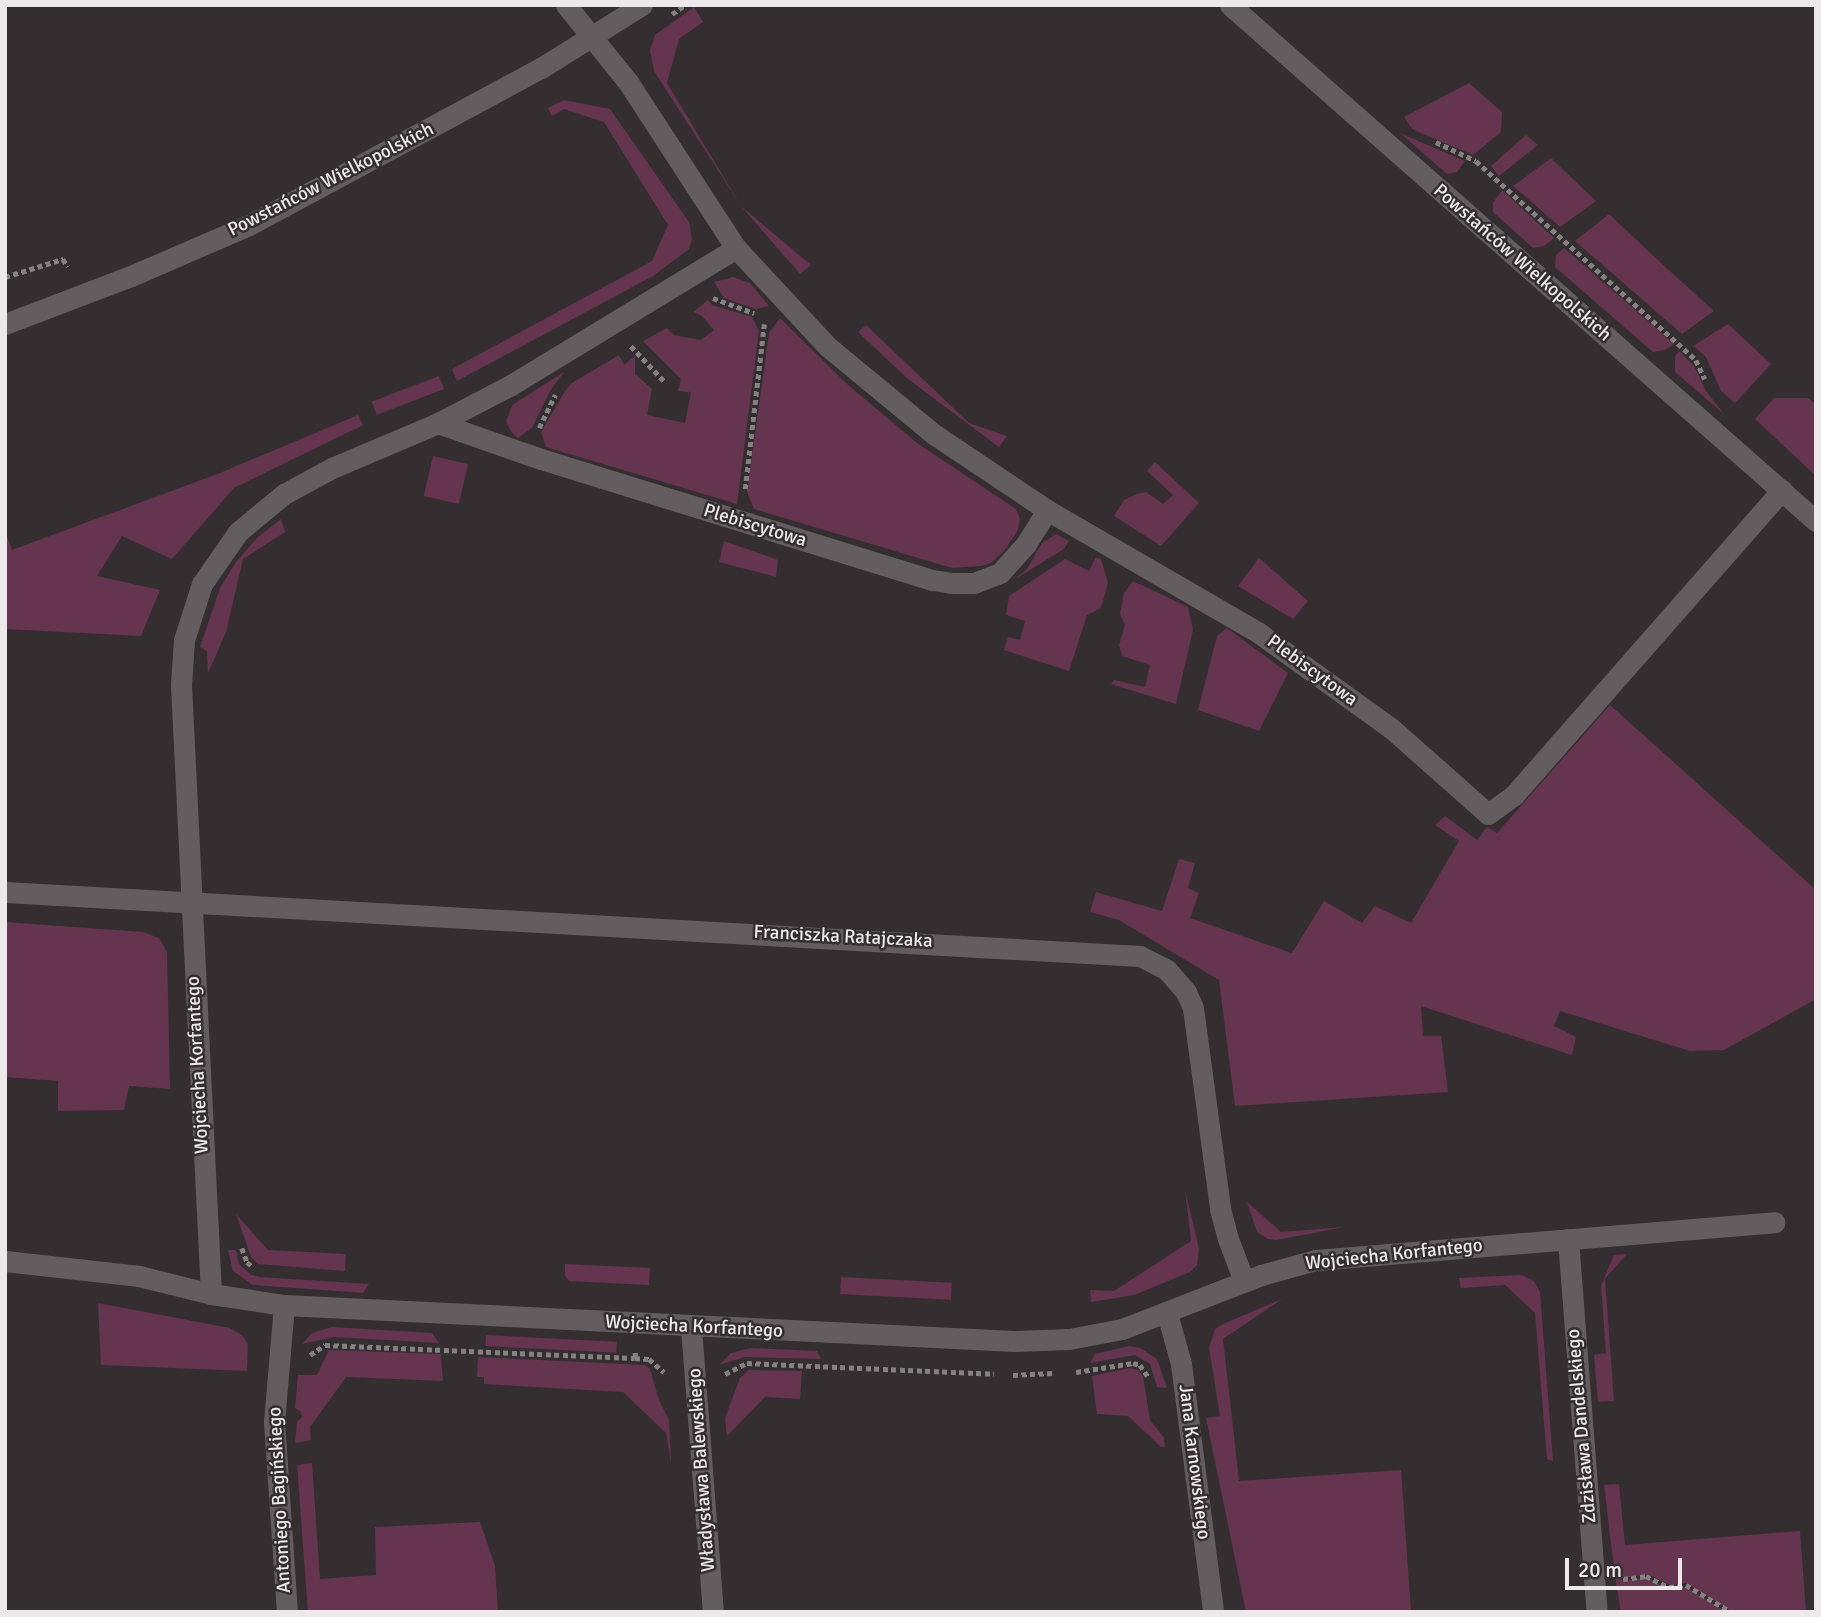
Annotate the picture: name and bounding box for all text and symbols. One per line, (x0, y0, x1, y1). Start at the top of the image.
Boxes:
street label: Powstańców Wielkopolskich (224, 118, 438, 242)
street label: Powstańców Wielkopolskich (1428, 180, 1616, 346)
street label: Plebiscytowa (701, 500, 809, 552)
street label: Plebiscytowa (1262, 630, 1362, 712)
street label: Franciszka Ratajczaka (753, 921, 933, 953)
street label: Wojciecha Korfantego (182, 975, 214, 1155)
street label: Wojciecha Korfantego (1304, 1234, 1484, 1276)
street label: Wojciecha Korfantego (604, 1311, 784, 1343)
street label: Zdzisława Dandelskiego (1562, 1328, 1602, 1524)
street label: Władysława Balewskiego (684, 1367, 720, 1573)
street label: Jana Karnowskiego (1173, 1383, 1215, 1541)
street label: Antoniego Bagińskiego (264, 1406, 296, 1594)
scale bar (1569, 1544, 1686, 1588)
text: 20 m (1578, 1557, 1622, 1583)

